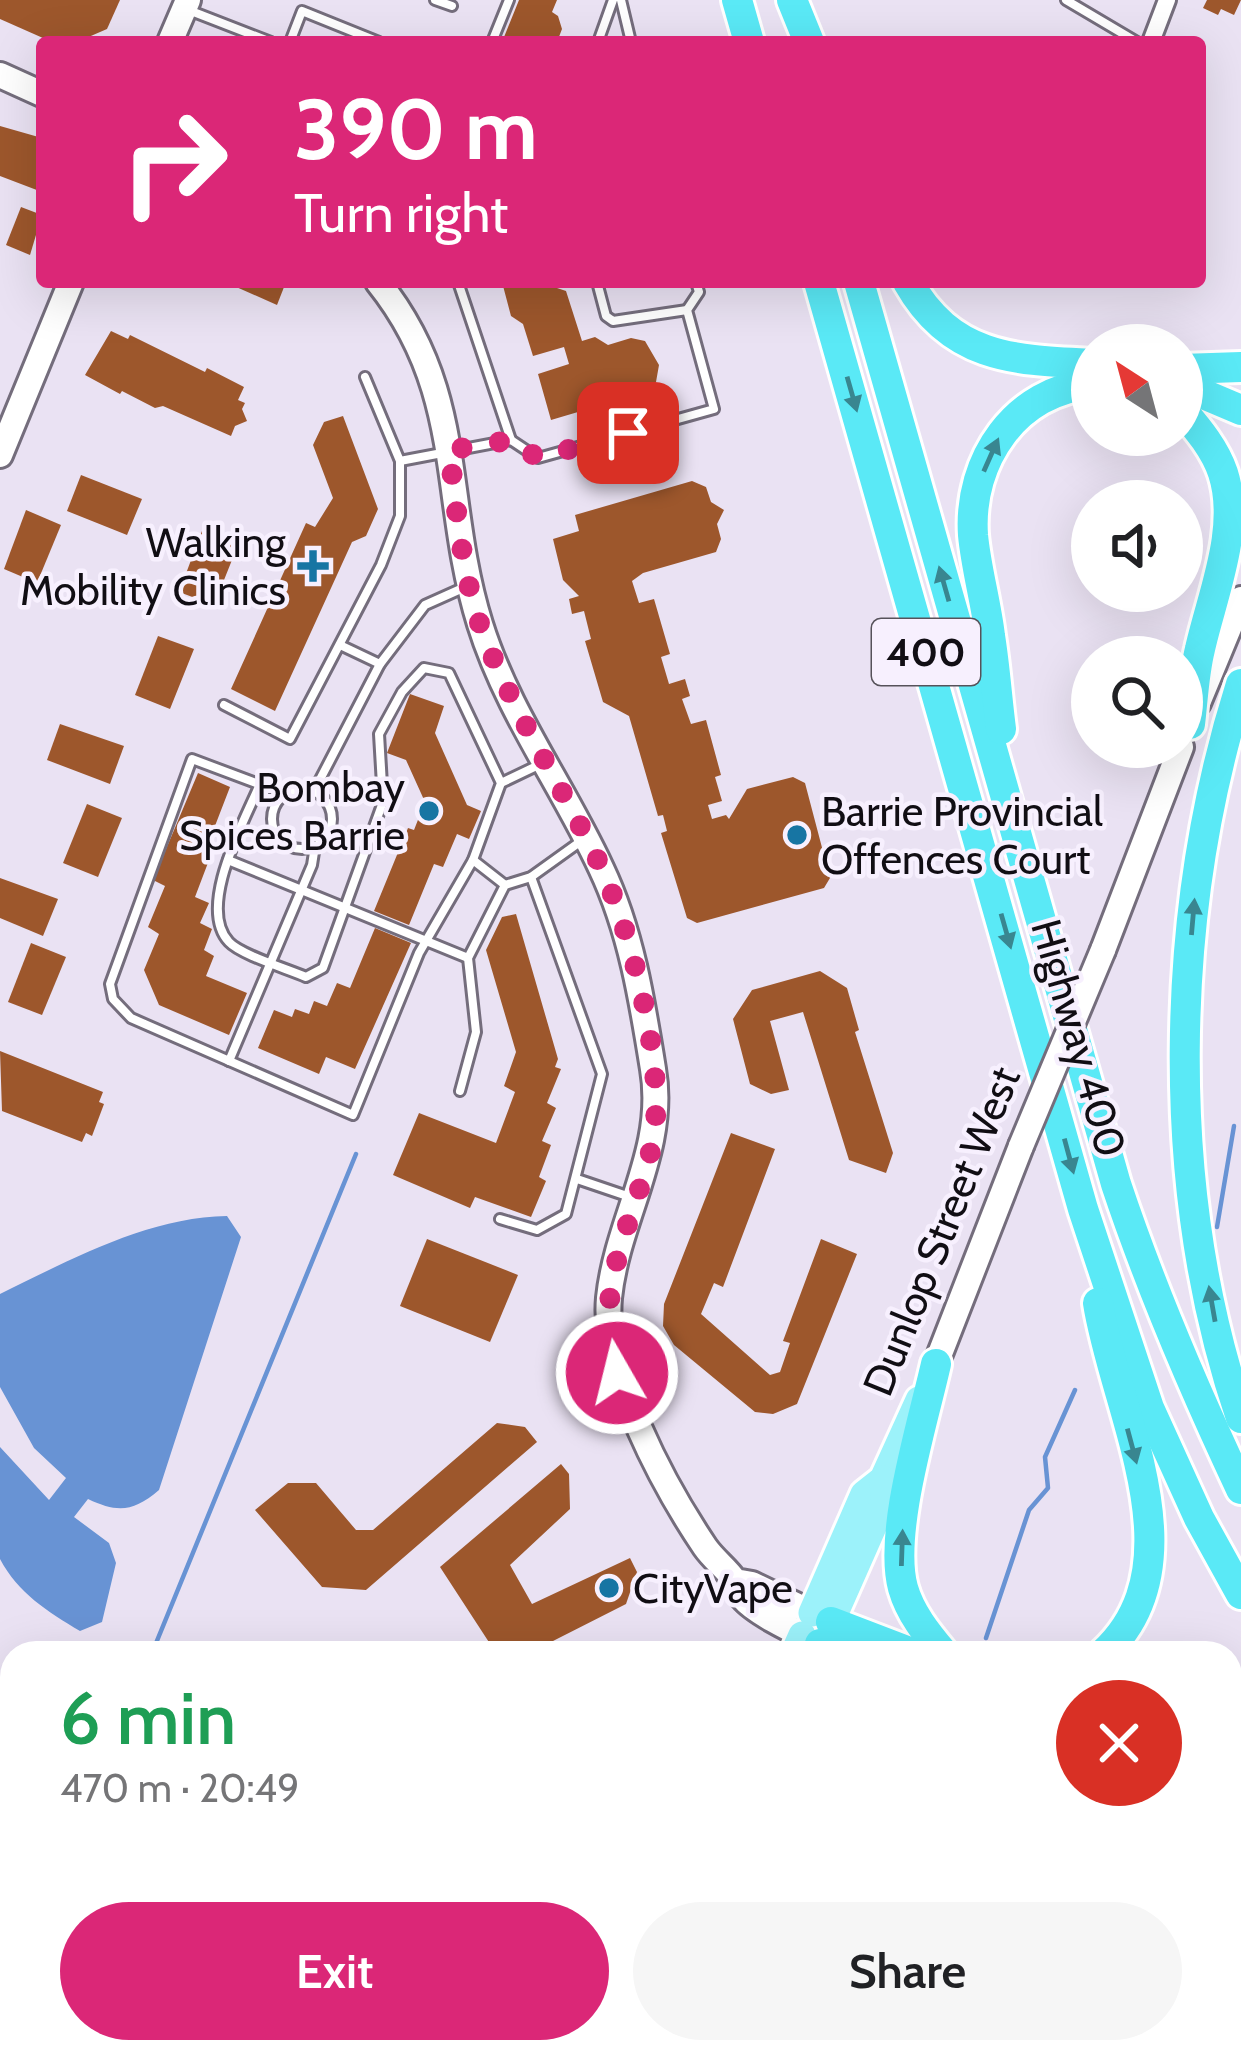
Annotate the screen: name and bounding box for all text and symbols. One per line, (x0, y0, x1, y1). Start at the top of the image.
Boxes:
text: 390 m (294, 78, 538, 180)
icon: right (96, 84, 252, 240)
text: Turn right (294, 180, 508, 246)
north arrow (1071, 324, 1203, 456)
map controls (1071, 324, 1203, 768)
one-way arrow (843, 376, 862, 413)
pin (577, 382, 679, 484)
icon: arrive (595, 400, 661, 466)
one-way arrow (982, 437, 1001, 473)
button: sound (1071, 480, 1203, 612)
place label: Walking Mobility Clinics (20, 516, 287, 616)
marker: Walking Mobility Clinics (297, 550, 329, 582)
one-way arrow (934, 565, 953, 602)
road number: 400 (872, 619, 980, 685)
button: search (1071, 636, 1203, 768)
place label: Bombay Spices Barrie (179, 761, 405, 861)
place label: Barrie Provincial Offences Court (821, 785, 1103, 885)
marker: Bombay Spices Barrie (416, 798, 442, 824)
marker: Barrie Provincial Offences Court (784, 822, 810, 848)
one-way arrow (1184, 898, 1203, 935)
one-way arrow (998, 913, 1016, 950)
street label: Highway 400 (1020, 913, 1138, 1163)
street label: Dunlop Street West (851, 1059, 1031, 1403)
one-way arrow (1060, 1137, 1079, 1174)
one-way arrow (1202, 1285, 1221, 1323)
position arrow (554, 1310, 680, 1436)
one-way arrow (1124, 1428, 1143, 1465)
one-way arrow (892, 1528, 911, 1566)
place label: CityVape (633, 1562, 793, 1614)
marker: CityVape (596, 1575, 622, 1601)
text: 6 min (60, 1675, 236, 1762)
button: close (1056, 1680, 1182, 1806)
text: 470 m · 20:49 (60, 1764, 299, 1812)
button: Exit (60, 1902, 609, 2040)
button: Share (633, 1902, 1182, 2040)

